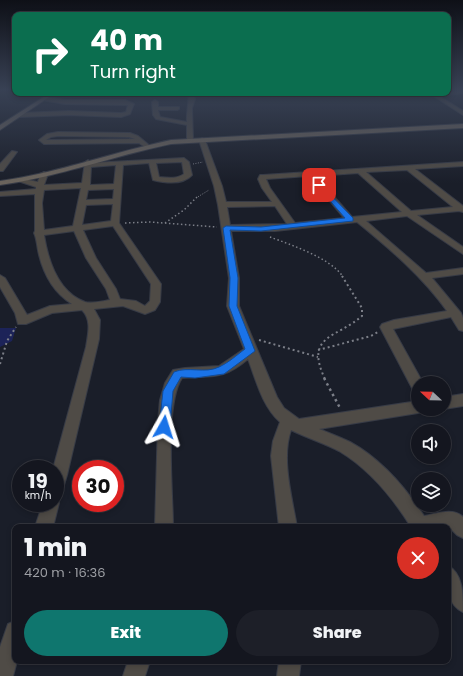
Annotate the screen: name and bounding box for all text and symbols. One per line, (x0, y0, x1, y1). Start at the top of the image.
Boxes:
text: 40 m (90, 21, 163, 60)
icon: right (24, 28, 76, 80)
text: Turn right (90, 59, 176, 84)
pin (302, 168, 336, 202)
icon: arrive (308, 174, 330, 196)
north arrow (411, 376, 451, 416)
map controls (411, 376, 451, 512)
position arrow (143, 406, 185, 448)
button: sound (411, 424, 451, 464)
speed limit sign: 30 (72, 460, 124, 512)
text: 19 (28, 467, 48, 495)
button: layers (411, 472, 451, 512)
text: km/h (25, 488, 51, 503)
text: 1 min (24, 531, 87, 564)
button: close (397, 537, 439, 579)
text: 420 m · 16:36 (24, 563, 105, 582)
button: Exit (24, 610, 228, 656)
button: Share (236, 610, 439, 656)

